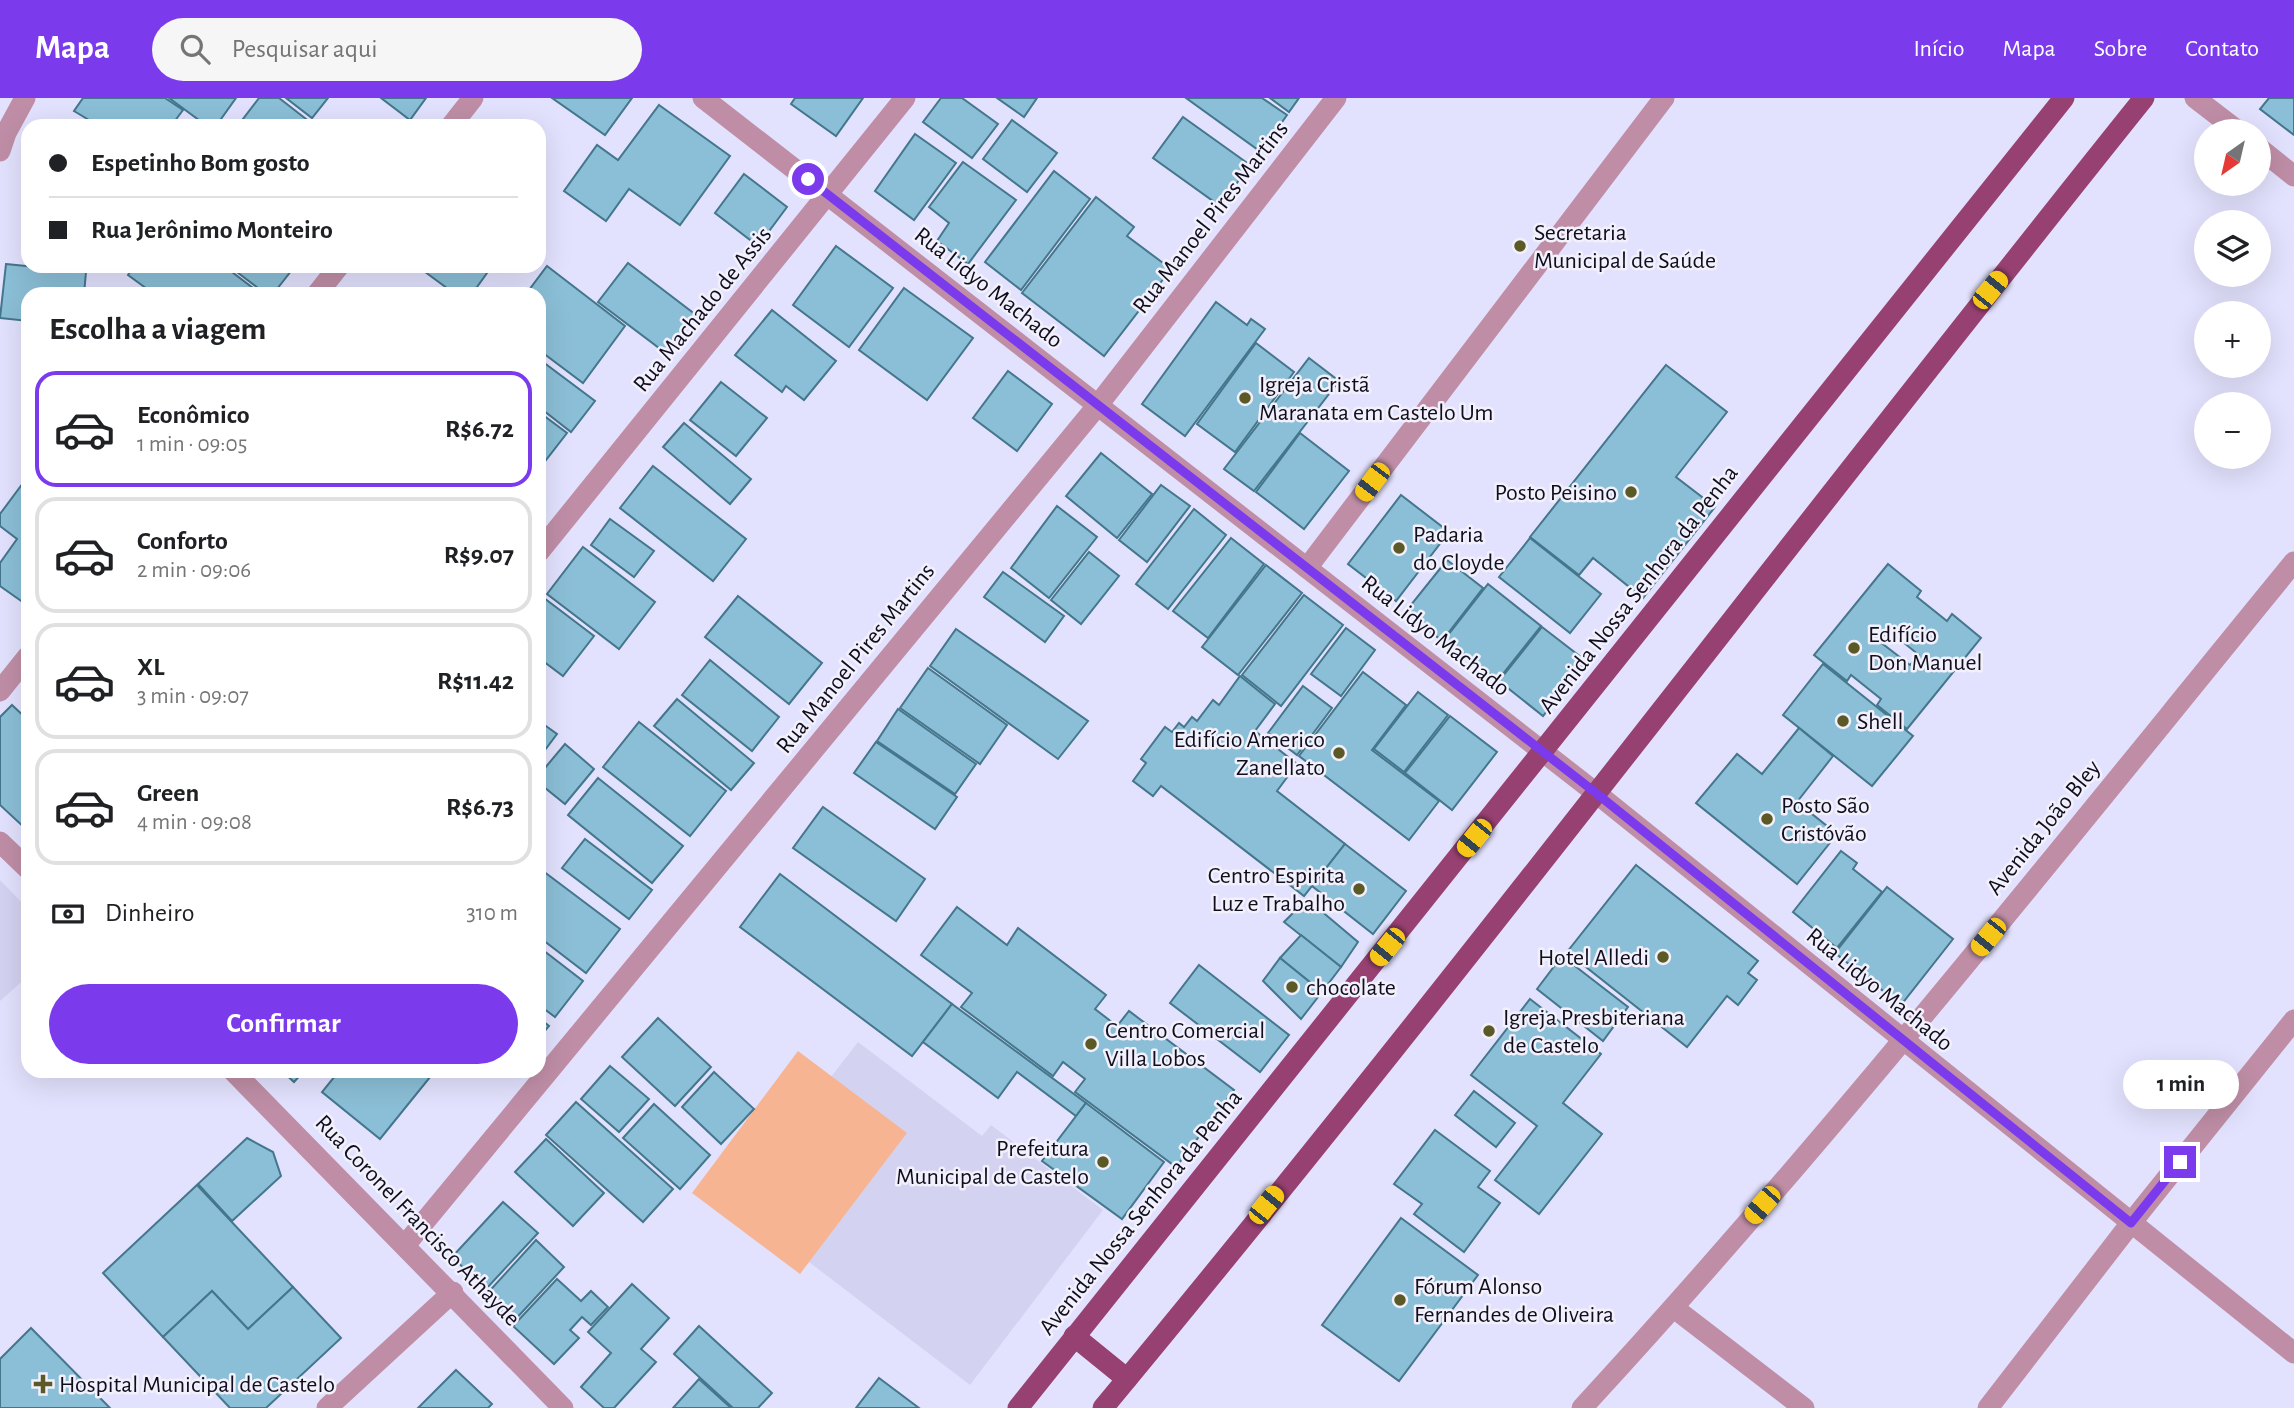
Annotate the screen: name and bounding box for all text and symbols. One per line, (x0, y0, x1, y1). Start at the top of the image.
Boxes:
search box (152, 18, 642, 81)
icon: search (176, 30, 214, 68)
text: Mapa (35, 32, 110, 65)
text: Pesquisar aqui (232, 36, 378, 62)
text: Início (1913, 37, 1965, 61)
text: Mapa (2003, 37, 2056, 61)
text: Sobre (2094, 37, 2147, 61)
text: Contato (2185, 37, 2259, 61)
street label: Rua Manoel Pires Martins (1128, 117, 1293, 318)
north arrow (2194, 119, 2272, 196)
map controls (2194, 119, 2271, 469)
text: Espetinho Bom gosto (91, 150, 310, 176)
route start (792, 163, 824, 195)
button: layers (2194, 210, 2271, 287)
text: Rua Jerônimo Monteiro (91, 217, 333, 243)
place label: Secretaria Municipal de Saúde (1534, 221, 1716, 273)
street label: Rua Machado de Assis (629, 223, 776, 397)
street label: Rua Lidyo Machado (910, 223, 1067, 353)
marker: Secretaria Municipal de Saúde (1512, 238, 1528, 254)
car (1969, 267, 2012, 313)
button: + (2194, 301, 2271, 378)
text: Escolha a viagem (49, 313, 266, 345)
place label: Igreja Cristã Maranata em Castelo Um (1259, 373, 1494, 425)
marker: Igreja Cristã Maranata em Castelo Um (1237, 390, 1253, 406)
button: − (2194, 392, 2271, 469)
icon: car (53, 398, 116, 461)
text: Econômico (137, 402, 250, 428)
text: R$6.72 (445, 416, 514, 442)
text: 1 min · 09:05 (137, 433, 247, 456)
car (1351, 459, 1394, 505)
street label: Avenida Nossa Senhora da Penha (1535, 461, 1743, 718)
place label: Posto Peisino (1495, 481, 1617, 505)
marker: Posto Peisino (1623, 484, 1639, 500)
place label: Padaria do Cloyde (1413, 523, 1504, 575)
icon: car (53, 524, 116, 587)
text: Conforto (137, 528, 228, 554)
marker: Padaria do Cloyde (1391, 540, 1407, 556)
text: R$9.07 (444, 542, 514, 568)
text: 2 min · 09:06 (137, 559, 251, 582)
street label: Rua Manoel Pires Martins (772, 559, 940, 758)
street label: Rua Lidyo Machado (1357, 571, 1514, 701)
place label: Edifício Don Manuel (1868, 623, 1983, 675)
marker: Edifício Don Manuel (1846, 640, 1862, 656)
icon: car (53, 650, 116, 713)
text: XL (137, 654, 164, 680)
text: R$11.42 (437, 668, 514, 694)
text: 3 min · 09:07 (137, 685, 249, 708)
place label: Shell (1857, 710, 1904, 734)
marker: Shell (1835, 713, 1851, 729)
place label: Edifício Americo Zanellato (1173, 728, 1325, 780)
marker: Edifício Americo Zanellato (1331, 745, 1347, 761)
street label: Avenida João Bley (1982, 756, 2105, 900)
icon: car (53, 776, 116, 839)
text: Green (137, 780, 199, 806)
text: R$6.73 (446, 794, 514, 820)
place label: Posto São Cristóvão (1781, 794, 1870, 846)
text: 4 min · 09:08 (137, 811, 252, 834)
marker: Posto São Cristóvão (1759, 811, 1775, 827)
car (1453, 815, 1496, 861)
place label: Centro Espirita Luz e Trabalho (1208, 864, 1345, 916)
marker: Centro Espirita Luz e Trabalho (1351, 881, 1367, 897)
icon: cash (49, 895, 87, 933)
text: Dinheiro (105, 900, 194, 926)
text: 310 m (466, 902, 518, 925)
car (1967, 914, 2010, 960)
car (1366, 924, 1409, 970)
street label: Rua Lidyo Machado (1802, 924, 1957, 1056)
place label: Hotel Alledi (1538, 946, 1649, 970)
marker: Hotel Alledi (1655, 949, 1671, 965)
place label: chocolate (1306, 976, 1396, 1000)
marker: chocolate (1284, 979, 1300, 995)
button: Confirmar (49, 984, 518, 1064)
place label: Igreja Presbiteriana de Castelo (1503, 1006, 1685, 1058)
place label: Centro Comercial Villa Lobos (1105, 1019, 1265, 1071)
marker: Igreja Presbiteriana de Castelo (1481, 1023, 1497, 1039)
marker: Centro Comercial Villa Lobos (1083, 1036, 1099, 1052)
callout: 1 min (2122, 1060, 2238, 1110)
text: 1 min (2157, 1073, 2205, 1096)
street label: Avenida Nossa Senhora da Penha (1035, 1086, 1247, 1340)
street label: Rua Coronel Francisco Athayde (310, 1111, 524, 1331)
place label: Prefeitura Municipal de Castelo (896, 1137, 1089, 1189)
route end (2164, 1146, 2196, 1178)
marker: Prefeitura Municipal de Castelo (1095, 1154, 1111, 1170)
car (1245, 1182, 1288, 1228)
car (1741, 1182, 1784, 1228)
place label: Fórum Alonso Fernandes de Oliveira (1414, 1275, 1614, 1327)
marker: Fórum Alonso Fernandes de Oliveira (1392, 1292, 1408, 1308)
place label: Hospital Municipal de Castelo (59, 1373, 335, 1397)
marker: Hospital Municipal de Castelo (33, 1374, 53, 1394)

